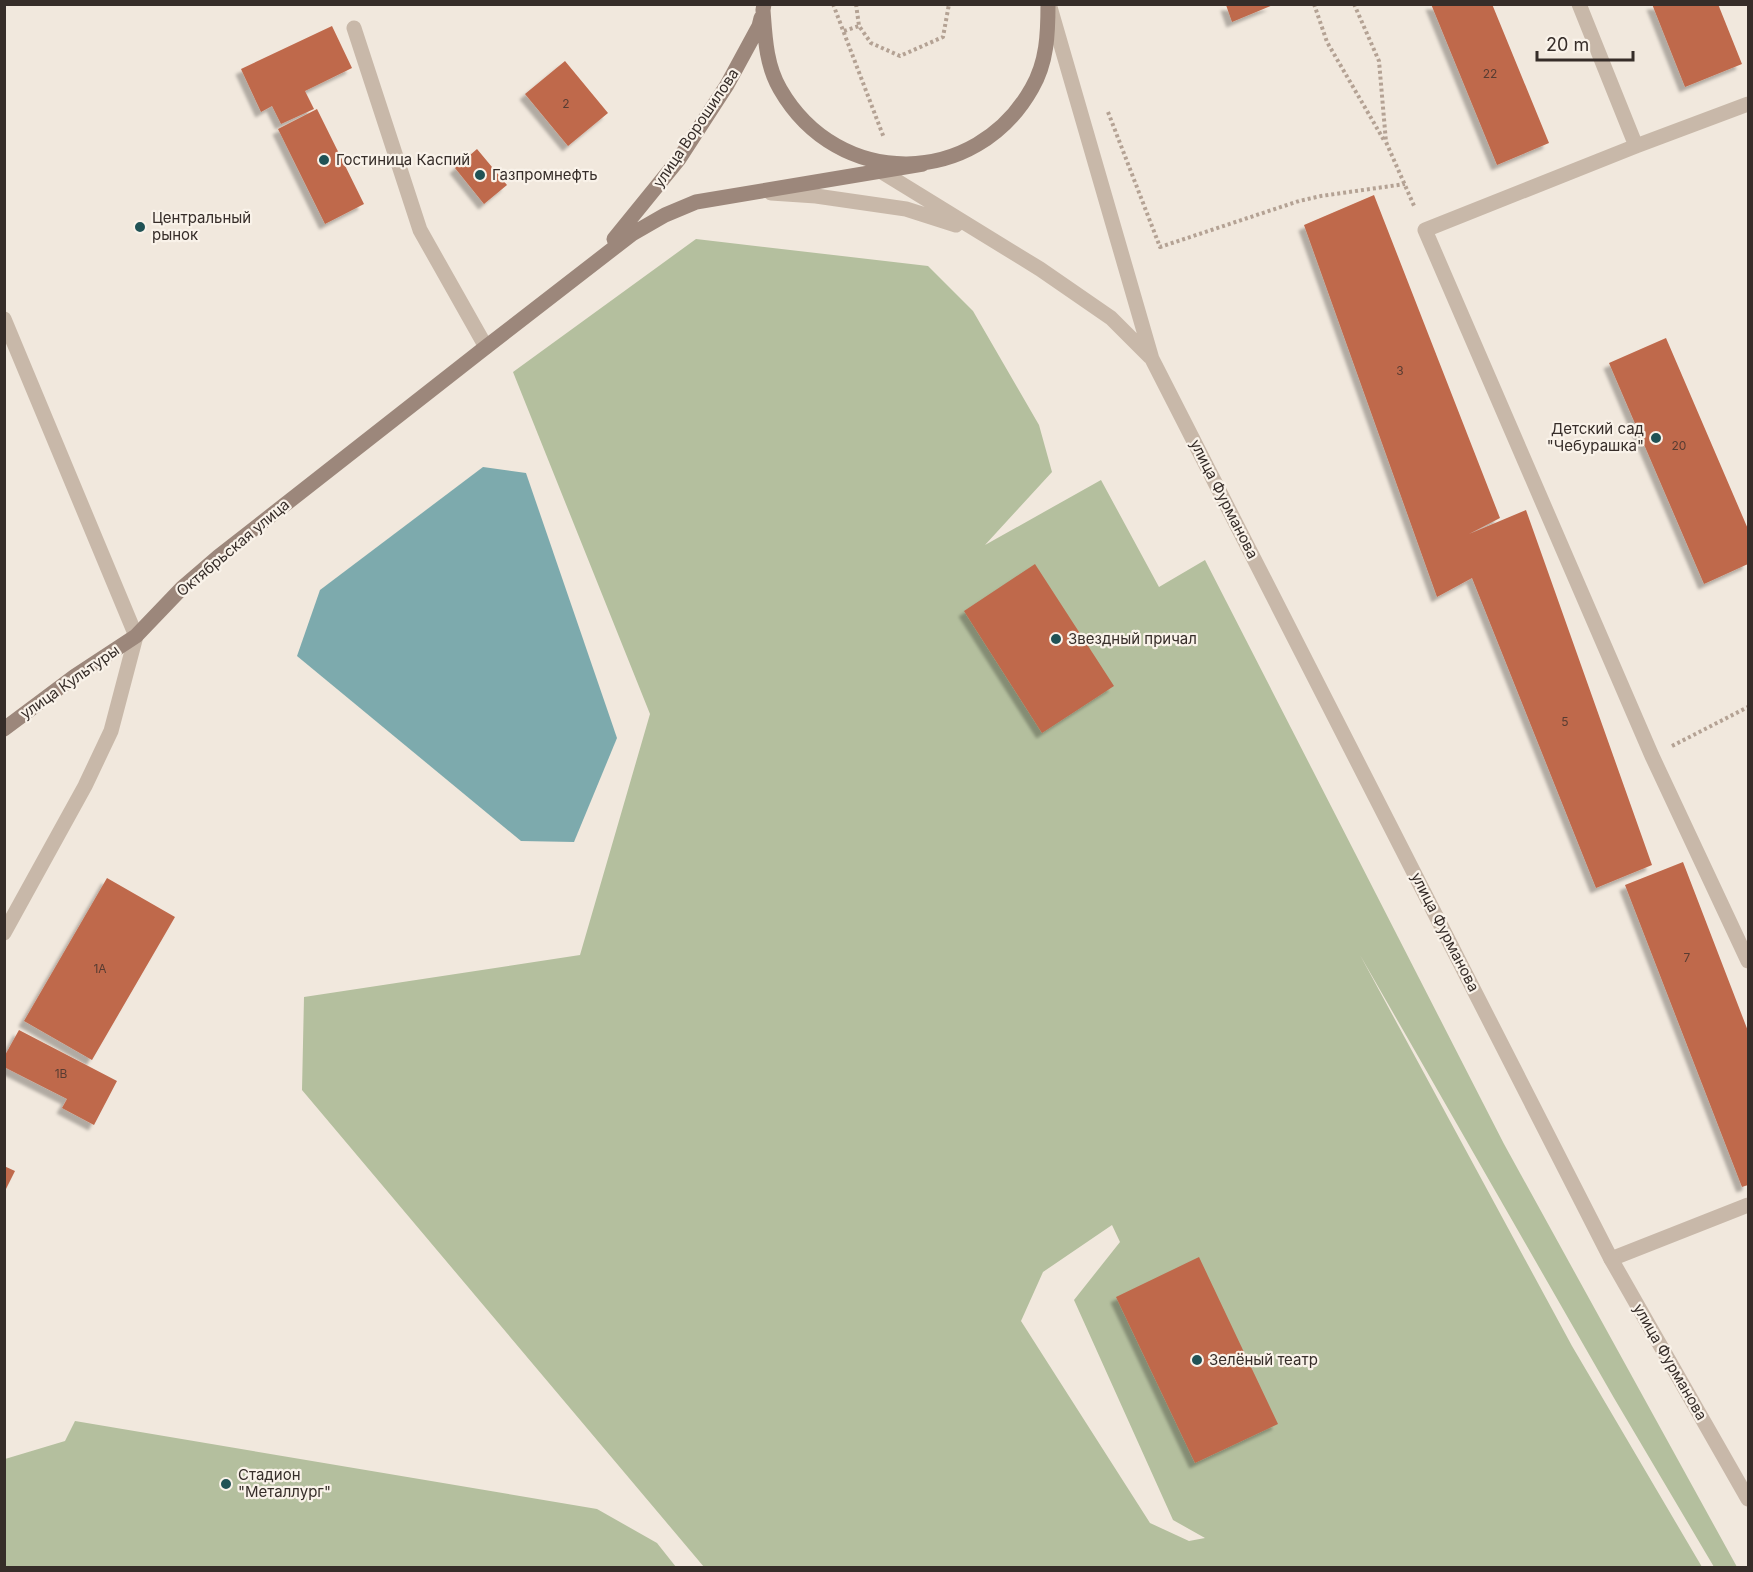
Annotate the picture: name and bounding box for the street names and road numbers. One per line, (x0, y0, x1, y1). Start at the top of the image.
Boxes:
street label: улица Ворошилова (649, 65, 742, 191)
street label: улица Фурманова (1186, 436, 1263, 562)
street label: Октябрьская улица (172, 495, 293, 600)
street label: улица Культуры (16, 640, 123, 723)
street label: улица Фурманова (1407, 869, 1484, 995)
street label: улица Фурманова (1629, 1300, 1712, 1423)

